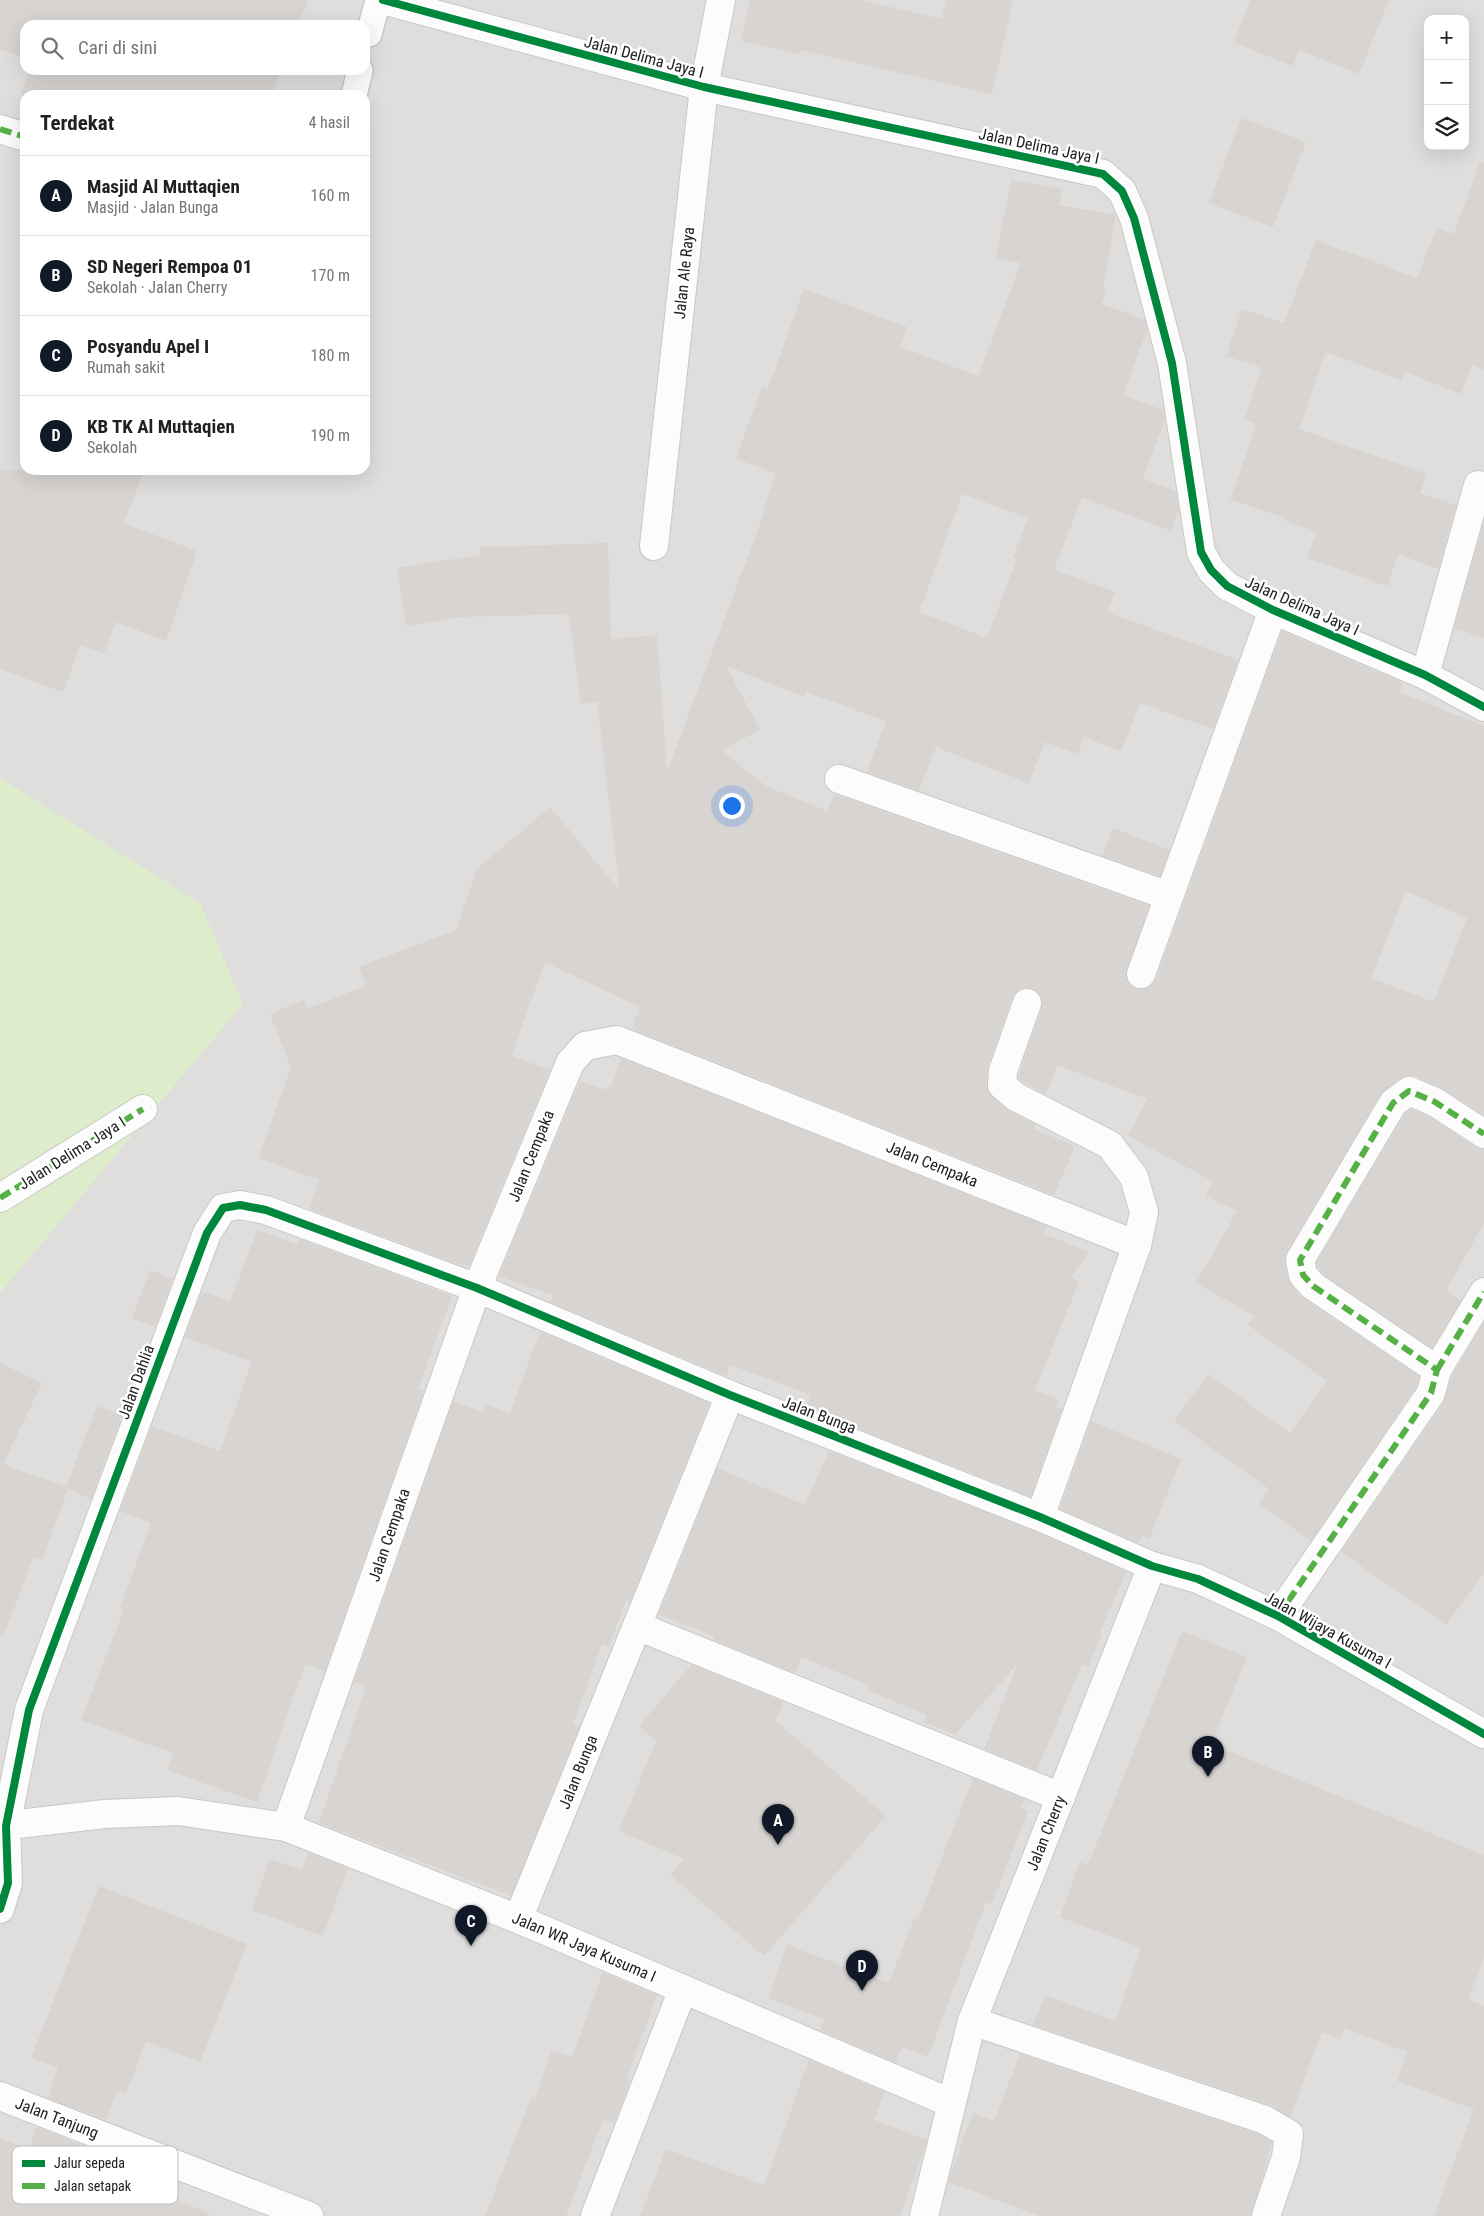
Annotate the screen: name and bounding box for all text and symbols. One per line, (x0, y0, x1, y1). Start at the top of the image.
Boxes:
map controls (1424, 15, 1469, 150)
button: + (1424, 15, 1469, 60)
search box (20, 20, 370, 75)
street label: Jalan Delima Jaya I (582, 32, 706, 82)
icon: search (38, 34, 66, 62)
text: Cari di sini (78, 36, 157, 59)
button: − (1424, 60, 1469, 105)
button: layers (1424, 105, 1469, 150)
text: Terdekat (40, 111, 114, 135)
text: 4 hasil (308, 113, 350, 132)
street label: Jalan Delima Jaya I (977, 124, 1101, 168)
text: Masjid Al Muttaqien (87, 175, 240, 198)
text: A (51, 186, 61, 205)
text: 160 m (311, 186, 350, 205)
text: Masjid · Jalan Bunga (87, 198, 218, 217)
street label: Jalan Ale Raya (670, 226, 698, 320)
text: SD Negeri Rempoa 01 (87, 255, 252, 278)
text: B (52, 266, 60, 285)
text: 170 m (311, 266, 350, 285)
text: Sekolah · Jalan Cherry (87, 278, 227, 297)
text: Posyandu Apel I (87, 335, 209, 358)
text: C (51, 346, 61, 365)
text: 180 m (311, 346, 350, 365)
text: Rumah sakit (87, 358, 165, 377)
text: KB TK Al Muttaqien (87, 415, 235, 438)
text: D (51, 426, 61, 445)
text: 190 m (311, 426, 350, 445)
text: Sekolah (87, 438, 137, 457)
street label: Jalan Delima Jaya I (1242, 572, 1362, 640)
your location (719, 793, 745, 819)
street label: Jalan Cempaka (504, 1107, 558, 1205)
street label: Jalan Delima Jaya I (15, 1112, 129, 1194)
street label: Jalan Cempaka (883, 1137, 981, 1191)
street label: Jalan Dahlia (114, 1342, 158, 1422)
street label: Jalan Bunga (779, 1392, 859, 1438)
street label: Jalan Cempaka (364, 1486, 414, 1584)
street label: Jalan Wijaya Kusuma I (1261, 1587, 1395, 1673)
street label: Jalan Bunga (555, 1732, 601, 1812)
pin: B (1192, 1736, 1224, 1777)
street label: Jalan Cherry (1022, 1793, 1070, 1873)
pin: A (762, 1804, 794, 1845)
pin: C (455, 1905, 487, 1946)
street label: Jalan WR Jaya Kusuma I (509, 1908, 659, 1986)
pin: D (846, 1950, 878, 1991)
street label: Jalan Tanjung (13, 2093, 101, 2143)
legend (12, 2146, 178, 2204)
text: Jalur sepeda (54, 2155, 125, 2171)
text: Jalan setapak (54, 2178, 132, 2194)

